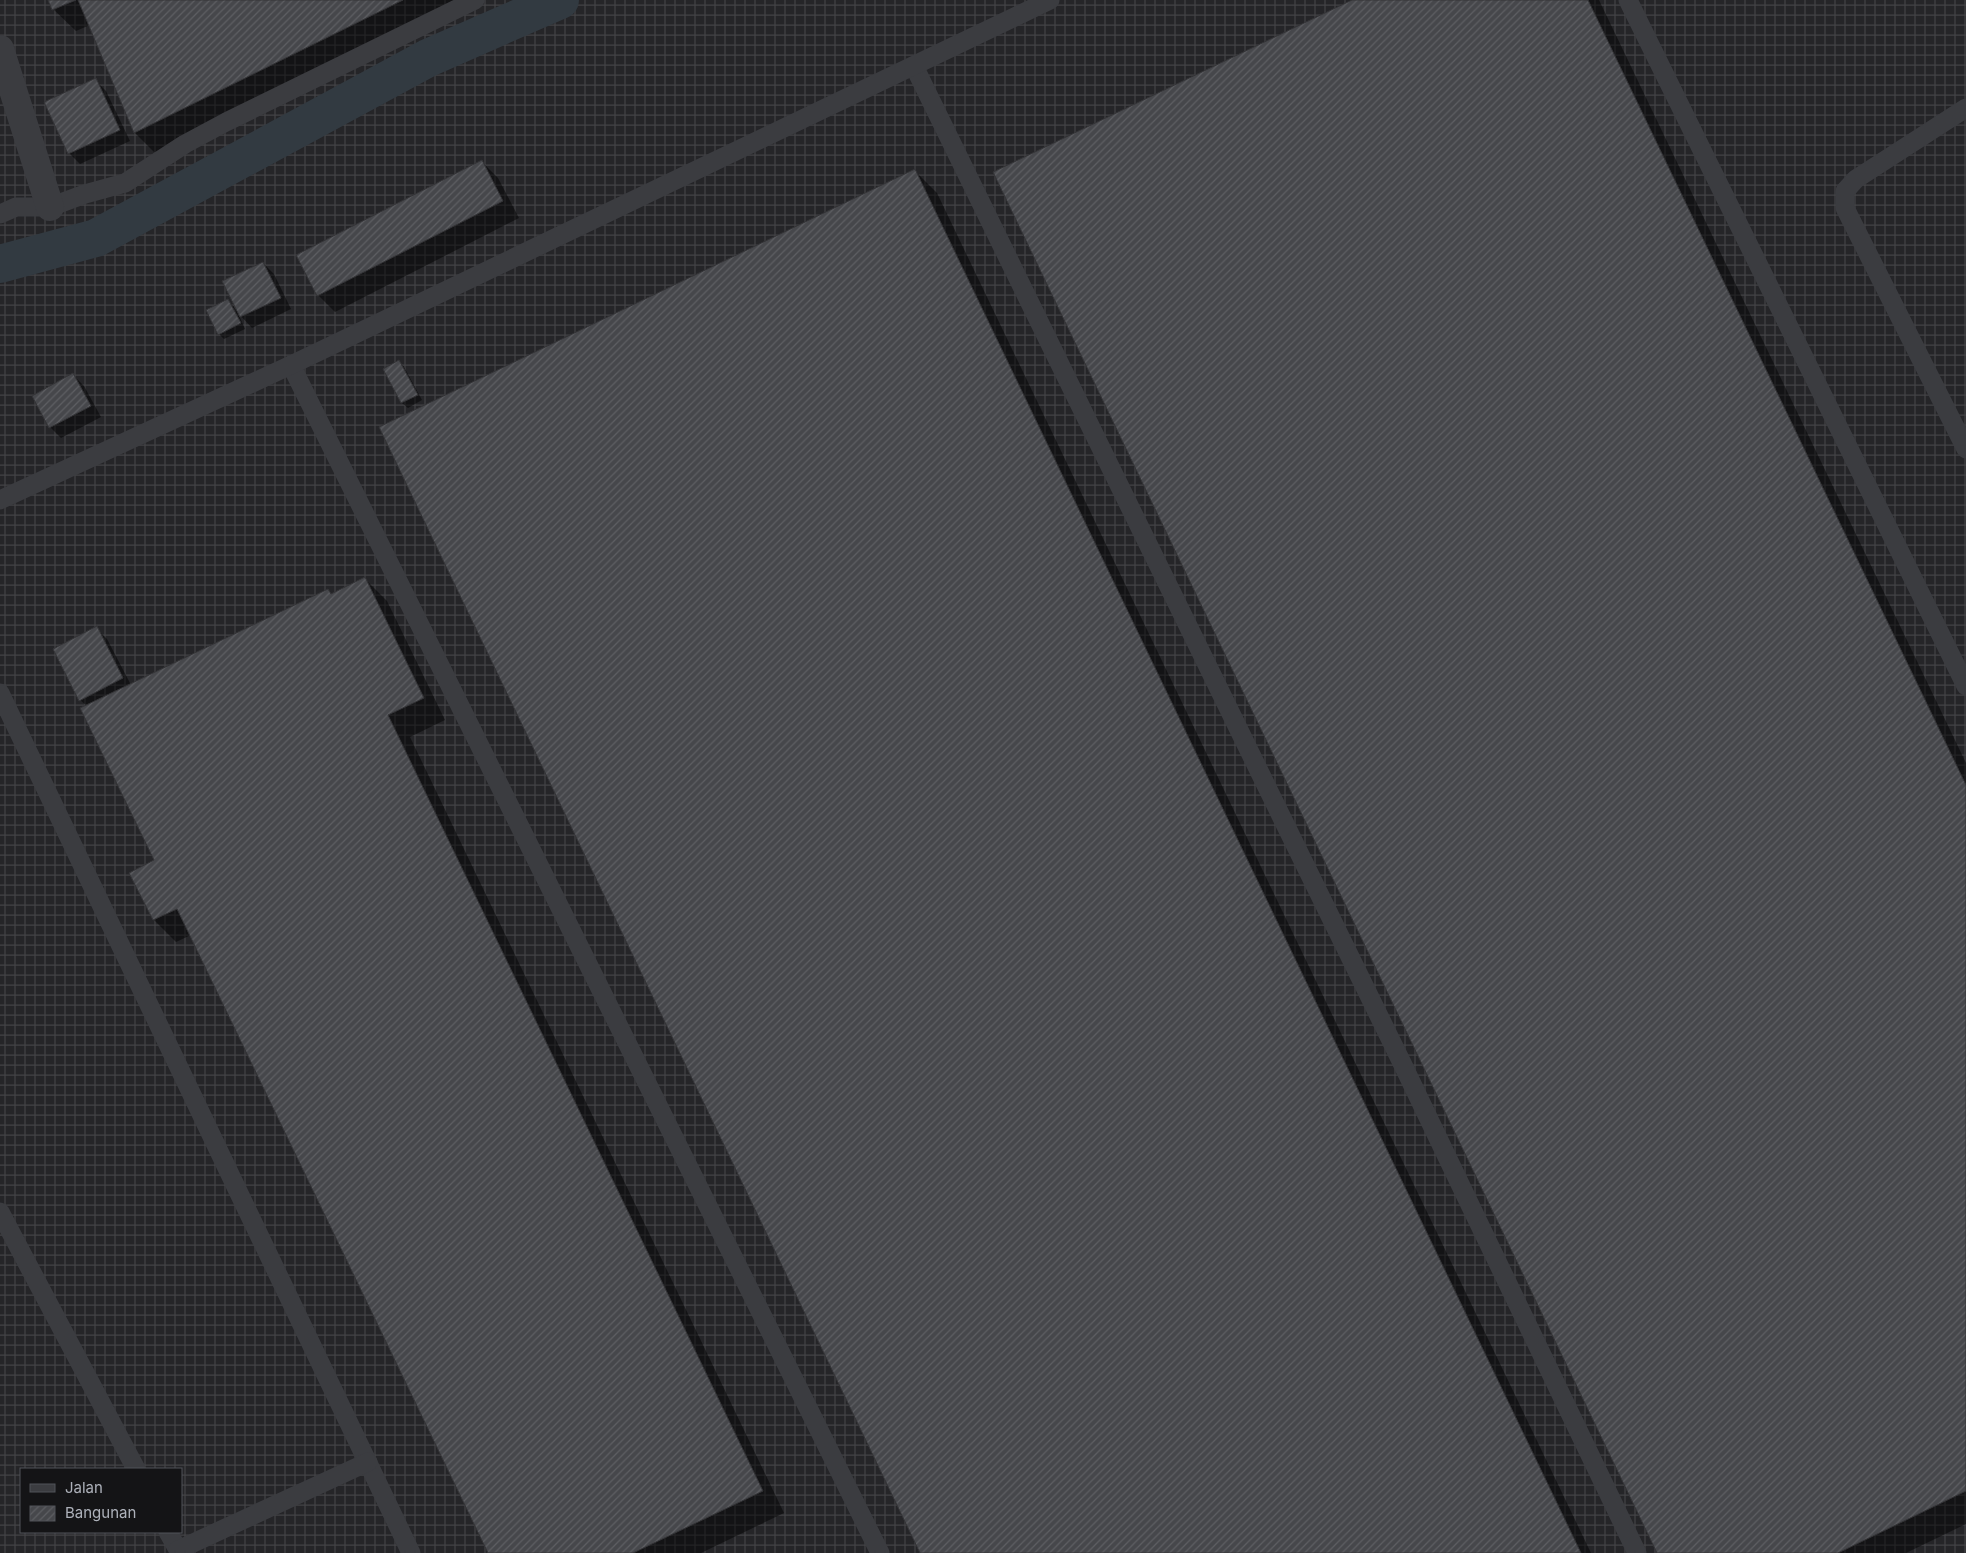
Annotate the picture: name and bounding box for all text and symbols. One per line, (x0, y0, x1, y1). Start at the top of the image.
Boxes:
legend (20, 1468, 182, 1533)
text: Jalan (65, 1478, 103, 1497)
text: Bangunan (65, 1503, 136, 1522)

